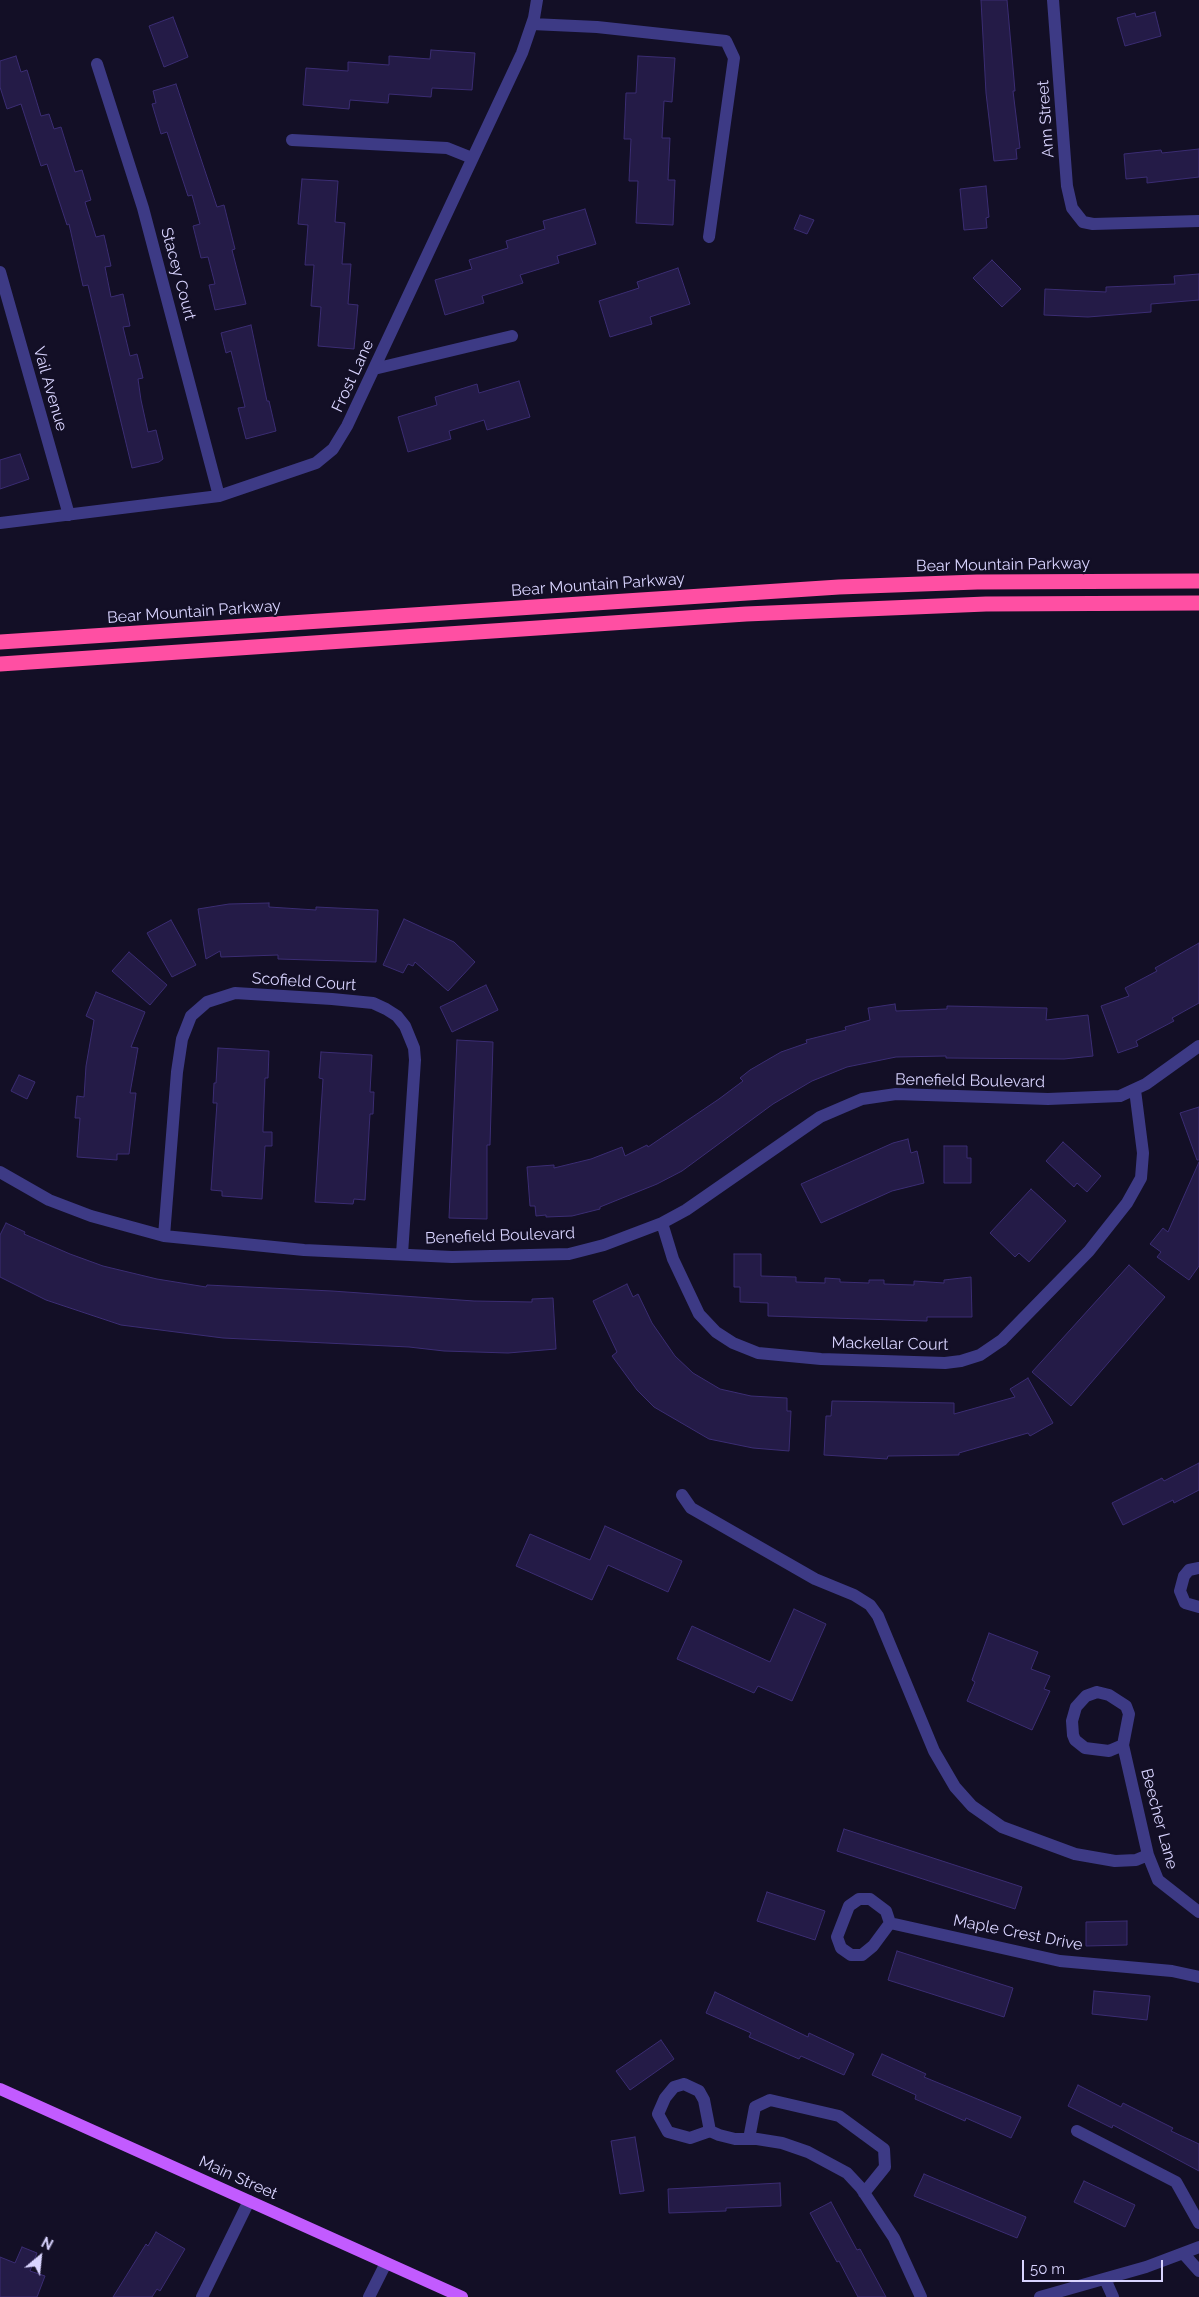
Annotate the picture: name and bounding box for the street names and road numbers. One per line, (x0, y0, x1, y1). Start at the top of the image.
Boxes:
street label: Ann Street (1034, 79, 1058, 159)
street label: Stacey Court (156, 226, 200, 322)
street label: Frost Lane (328, 337, 378, 415)
street label: Vail Avenue (29, 345, 71, 433)
street label: Bear Mountain Parkway (916, 554, 1090, 576)
street label: Bear Mountain Parkway (510, 569, 686, 601)
street label: Bear Mountain Parkway (106, 596, 282, 628)
street label: Scofield Court (251, 969, 357, 995)
street label: Benefield Boulevard (895, 1070, 1045, 1092)
street label: Benefield Boulevard (425, 1224, 575, 1248)
street label: Mackellar Court (831, 1333, 949, 1355)
street label: Beecher Lane (1136, 1767, 1182, 1871)
street label: Maple Crest Drive (952, 1911, 1084, 1955)
street label: Main Street (196, 2152, 280, 2204)

